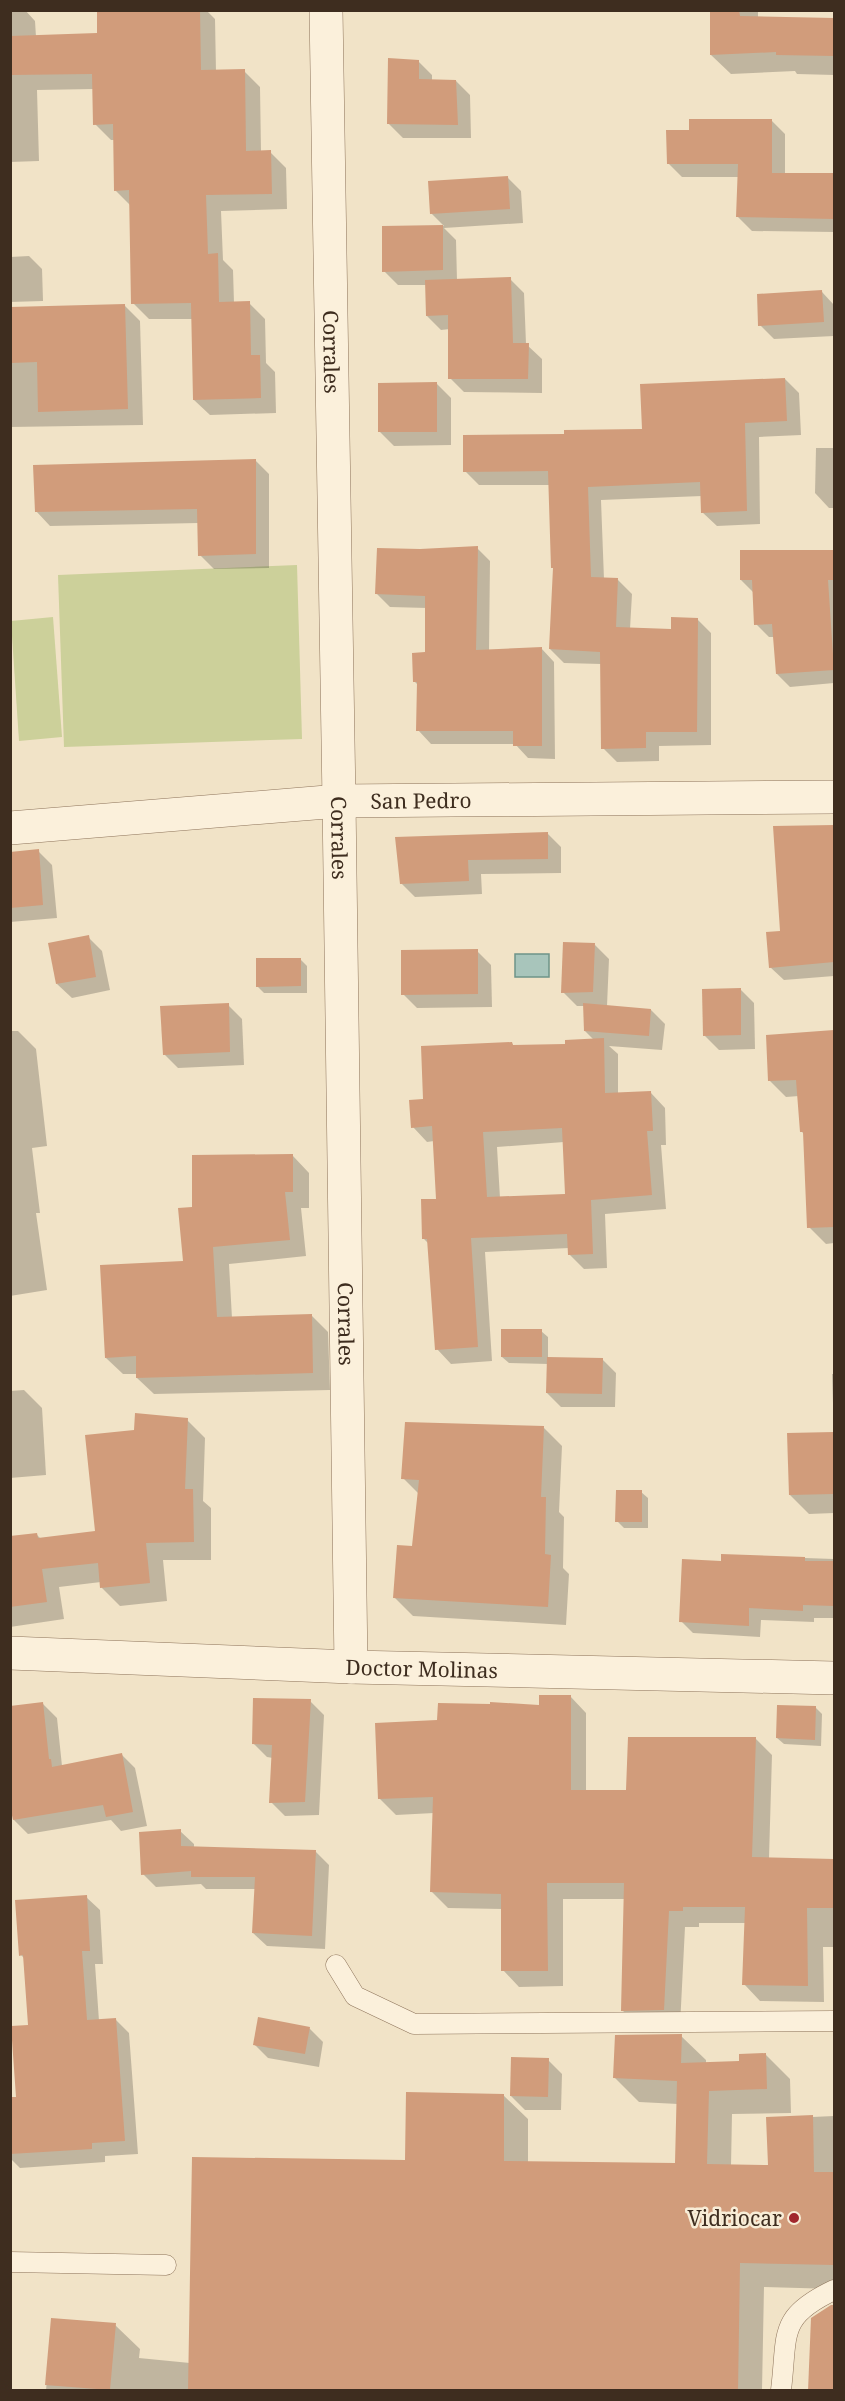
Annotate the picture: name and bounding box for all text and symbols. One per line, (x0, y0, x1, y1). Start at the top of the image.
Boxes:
street label: Corrales (317, 310, 346, 394)
street label: San Pedro (370, 786, 472, 815)
street label: Corrales (325, 796, 354, 880)
street label: Corrales (332, 1282, 361, 1366)
street label: Doctor Molinas (345, 1653, 498, 1684)
place label: Vidriocar (687, 2204, 782, 2232)
marker: Vidriocar (787, 2211, 801, 2225)

